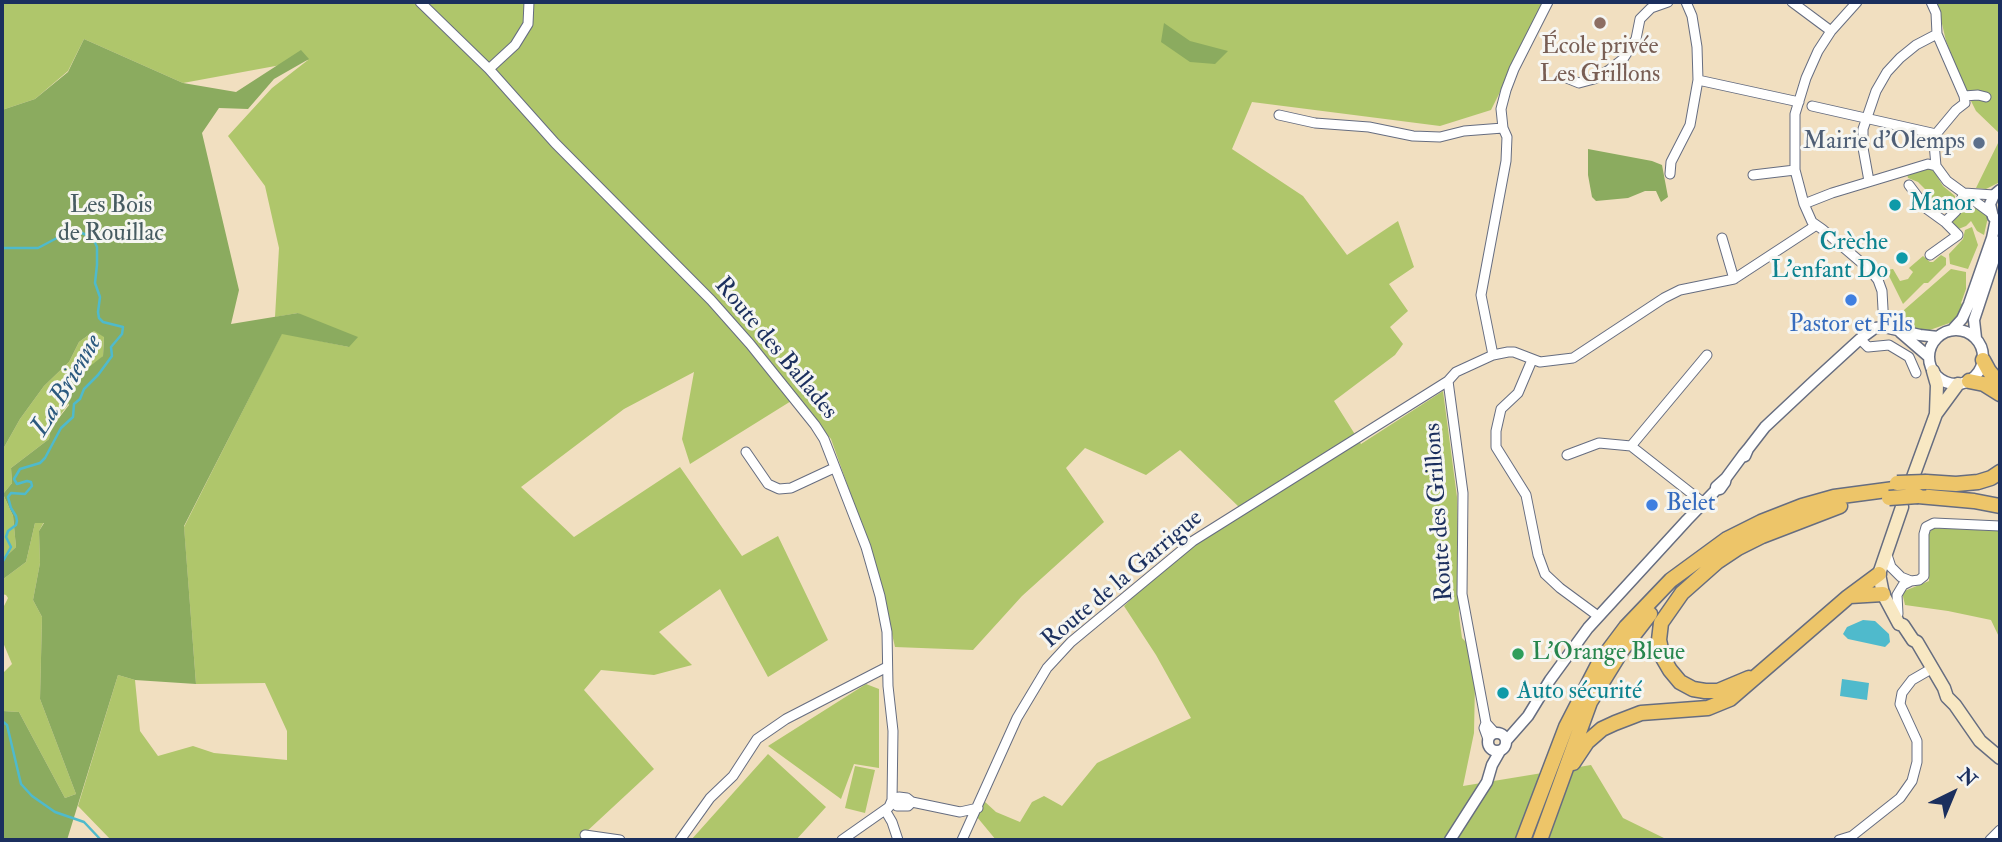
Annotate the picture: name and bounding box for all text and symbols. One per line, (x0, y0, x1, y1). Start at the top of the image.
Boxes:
marker: École privée Les Grillons (1592, 15, 1608, 31)
place label: École privée Les Grillons (1540, 34, 1660, 90)
place label: Mairie d'Olemps (1803, 129, 1965, 157)
marker: Mairie d'Olemps (1971, 135, 1987, 151)
place label: Manor (1909, 191, 1975, 219)
park label: Les Bois de Rouillac (58, 193, 164, 249)
marker: Manor (1887, 197, 1903, 213)
place label: Crèche L'enfant Do (1771, 230, 1888, 286)
marker: Crèche L'enfant Do (1894, 250, 1910, 266)
street label: Route des Ballades (707, 272, 843, 426)
marker: Pastor et Fils (1843, 292, 1859, 308)
place label: Pastor et Fils (1789, 312, 1913, 340)
water label: La Brienne (26, 330, 110, 442)
street label: Route des Grillons (1419, 422, 1461, 602)
place label: Belet (1666, 491, 1716, 519)
marker: Belet (1644, 497, 1660, 513)
street label: Route de la Garrigue (1037, 505, 1209, 655)
place label: L'Orange Bleue (1532, 640, 1685, 668)
marker: L'Orange Bleue (1510, 646, 1526, 662)
place label: Auto sécurité (1517, 679, 1642, 707)
marker: Auto sécurité (1495, 685, 1511, 701)
north arrow (1918, 758, 1988, 828)
text: N (1953, 763, 1982, 792)

